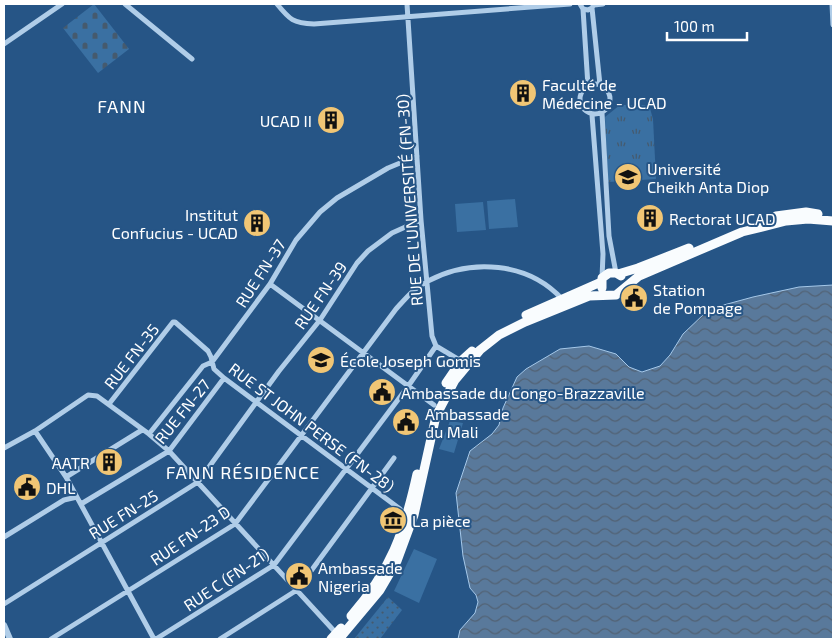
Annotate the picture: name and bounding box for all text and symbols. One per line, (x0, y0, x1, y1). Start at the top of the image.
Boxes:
scale bar (667, 10, 747, 42)
text: 100 m (674, 17, 715, 35)
place label: Faculté de Médecine - UCAD (542, 75, 667, 112)
building icon: Faculté de Médecine - UCAD (508, 78, 538, 108)
street label: RUE DE L'UNIVERSITÉ (FN-30) (392, 93, 426, 307)
district label: FANN (97, 95, 147, 117)
building icon: UCAD II (316, 105, 346, 135)
place label: UCAD II (260, 111, 312, 130)
place label: Université Cheikh Anta Diop (647, 159, 769, 196)
school or university icon: Université Cheikh Anta Diop (613, 162, 643, 192)
building icon: Rectorat UCAD (635, 203, 665, 233)
place label: Institut Confucius - UCAD (112, 205, 238, 242)
building icon: Institut Confucius - UCAD (242, 208, 272, 238)
place label: Rectorat UCAD (669, 209, 776, 228)
street label: RUE FN-37 (231, 235, 289, 311)
street label: RUE FN-39 (290, 258, 350, 332)
place label: Station de Pompage (653, 280, 742, 317)
public building icon: Station de Pompage (619, 283, 649, 313)
street label: RUE FN-35 (100, 320, 162, 392)
school or university icon: École Joseph Gomis (306, 345, 336, 375)
place label: École Joseph Gomis (340, 351, 481, 370)
street label: RUE ST JOHN PERSE (FN-28) (225, 358, 399, 496)
street label: RUE FN-27 (150, 375, 214, 447)
public building icon: Ambassade du Congo-Brazzaville (367, 377, 397, 407)
place label: Ambassade du Congo-Brazzaville (401, 383, 645, 402)
place label: Ambassade du Mali (425, 404, 510, 441)
public building icon: Ambassade du Mali (391, 407, 421, 437)
building icon: AATR (94, 447, 124, 477)
place label: AATR (52, 453, 90, 472)
district label: FANN RÉSIDENCE (166, 461, 320, 483)
public building icon: DHL (12, 472, 42, 502)
place label: DHL (46, 478, 76, 497)
street label: RUE FN-25 (85, 485, 161, 543)
street label: RUE FN-23 D (146, 501, 234, 569)
museum icon: La pièce (378, 505, 408, 535)
place label: La pièce (412, 511, 471, 530)
street label: RUE C (FN-21) (180, 543, 272, 615)
place label: Ambassade Nigeria (318, 558, 403, 595)
public building icon: Ambassade Nigeria (284, 561, 314, 591)

